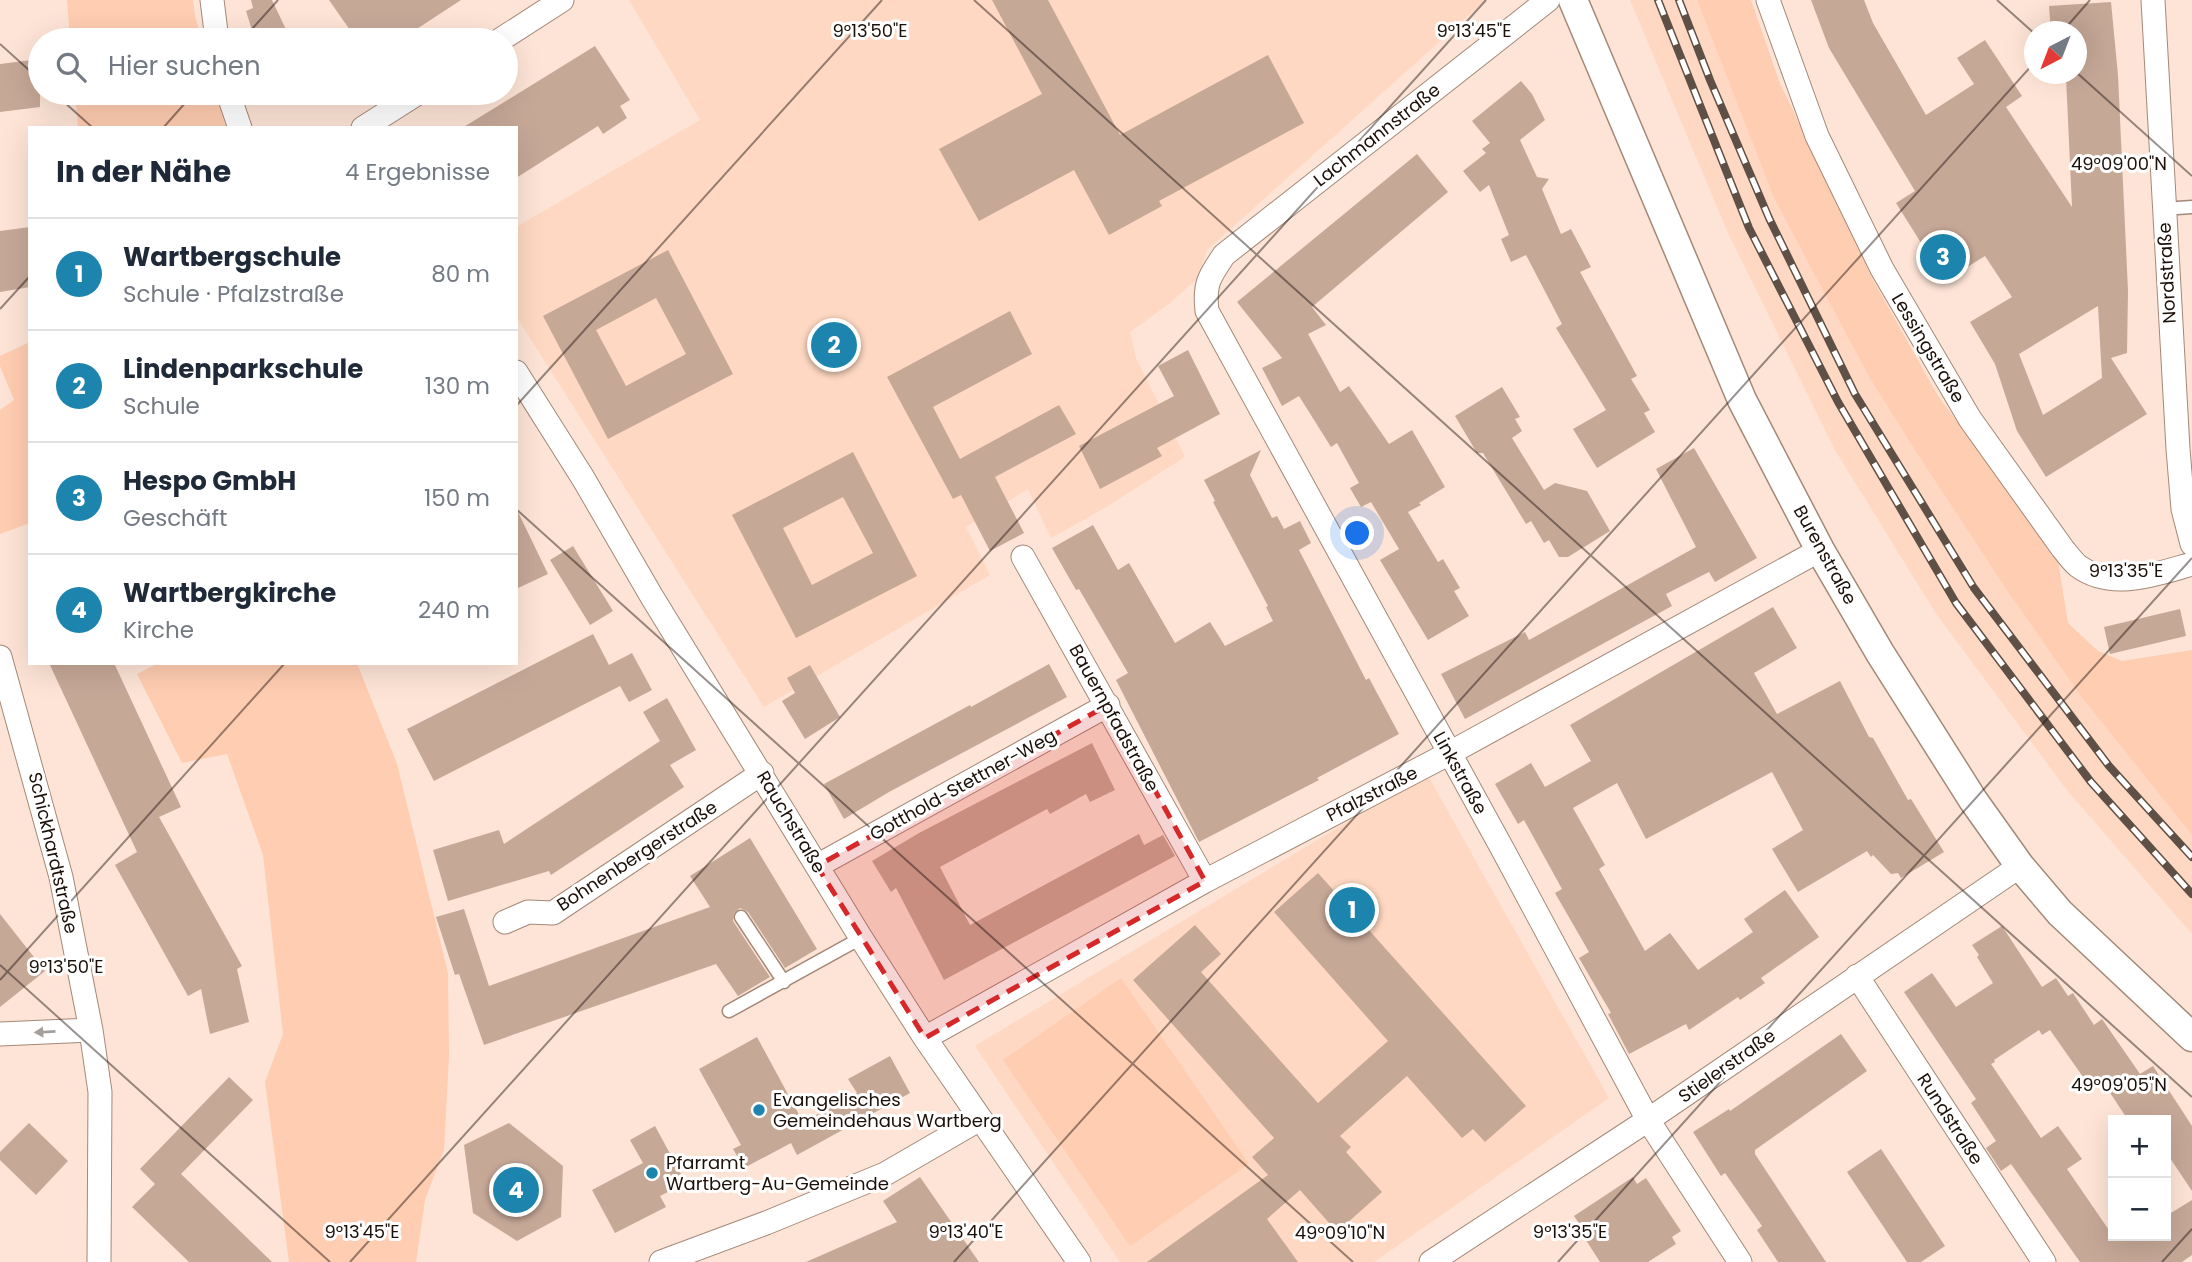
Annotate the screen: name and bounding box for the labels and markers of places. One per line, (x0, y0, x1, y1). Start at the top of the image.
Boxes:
pin: 3 (1920, 231, 1966, 283)
pin: 2 (811, 319, 857, 371)
pin: 1 (1329, 884, 1375, 936)
place label: Evangelisches Gemeindehaus Wartberg (773, 1087, 1002, 1133)
marker: Evangelisches Gemeindehaus Wartberg (751, 1102, 767, 1118)
place label: Pfarramt Wartberg-Au-Gemeinde (666, 1150, 889, 1196)
pin: 4 (493, 1164, 539, 1216)
marker: Pfarramt Wartberg-Au-Gemeinde (644, 1165, 660, 1181)

